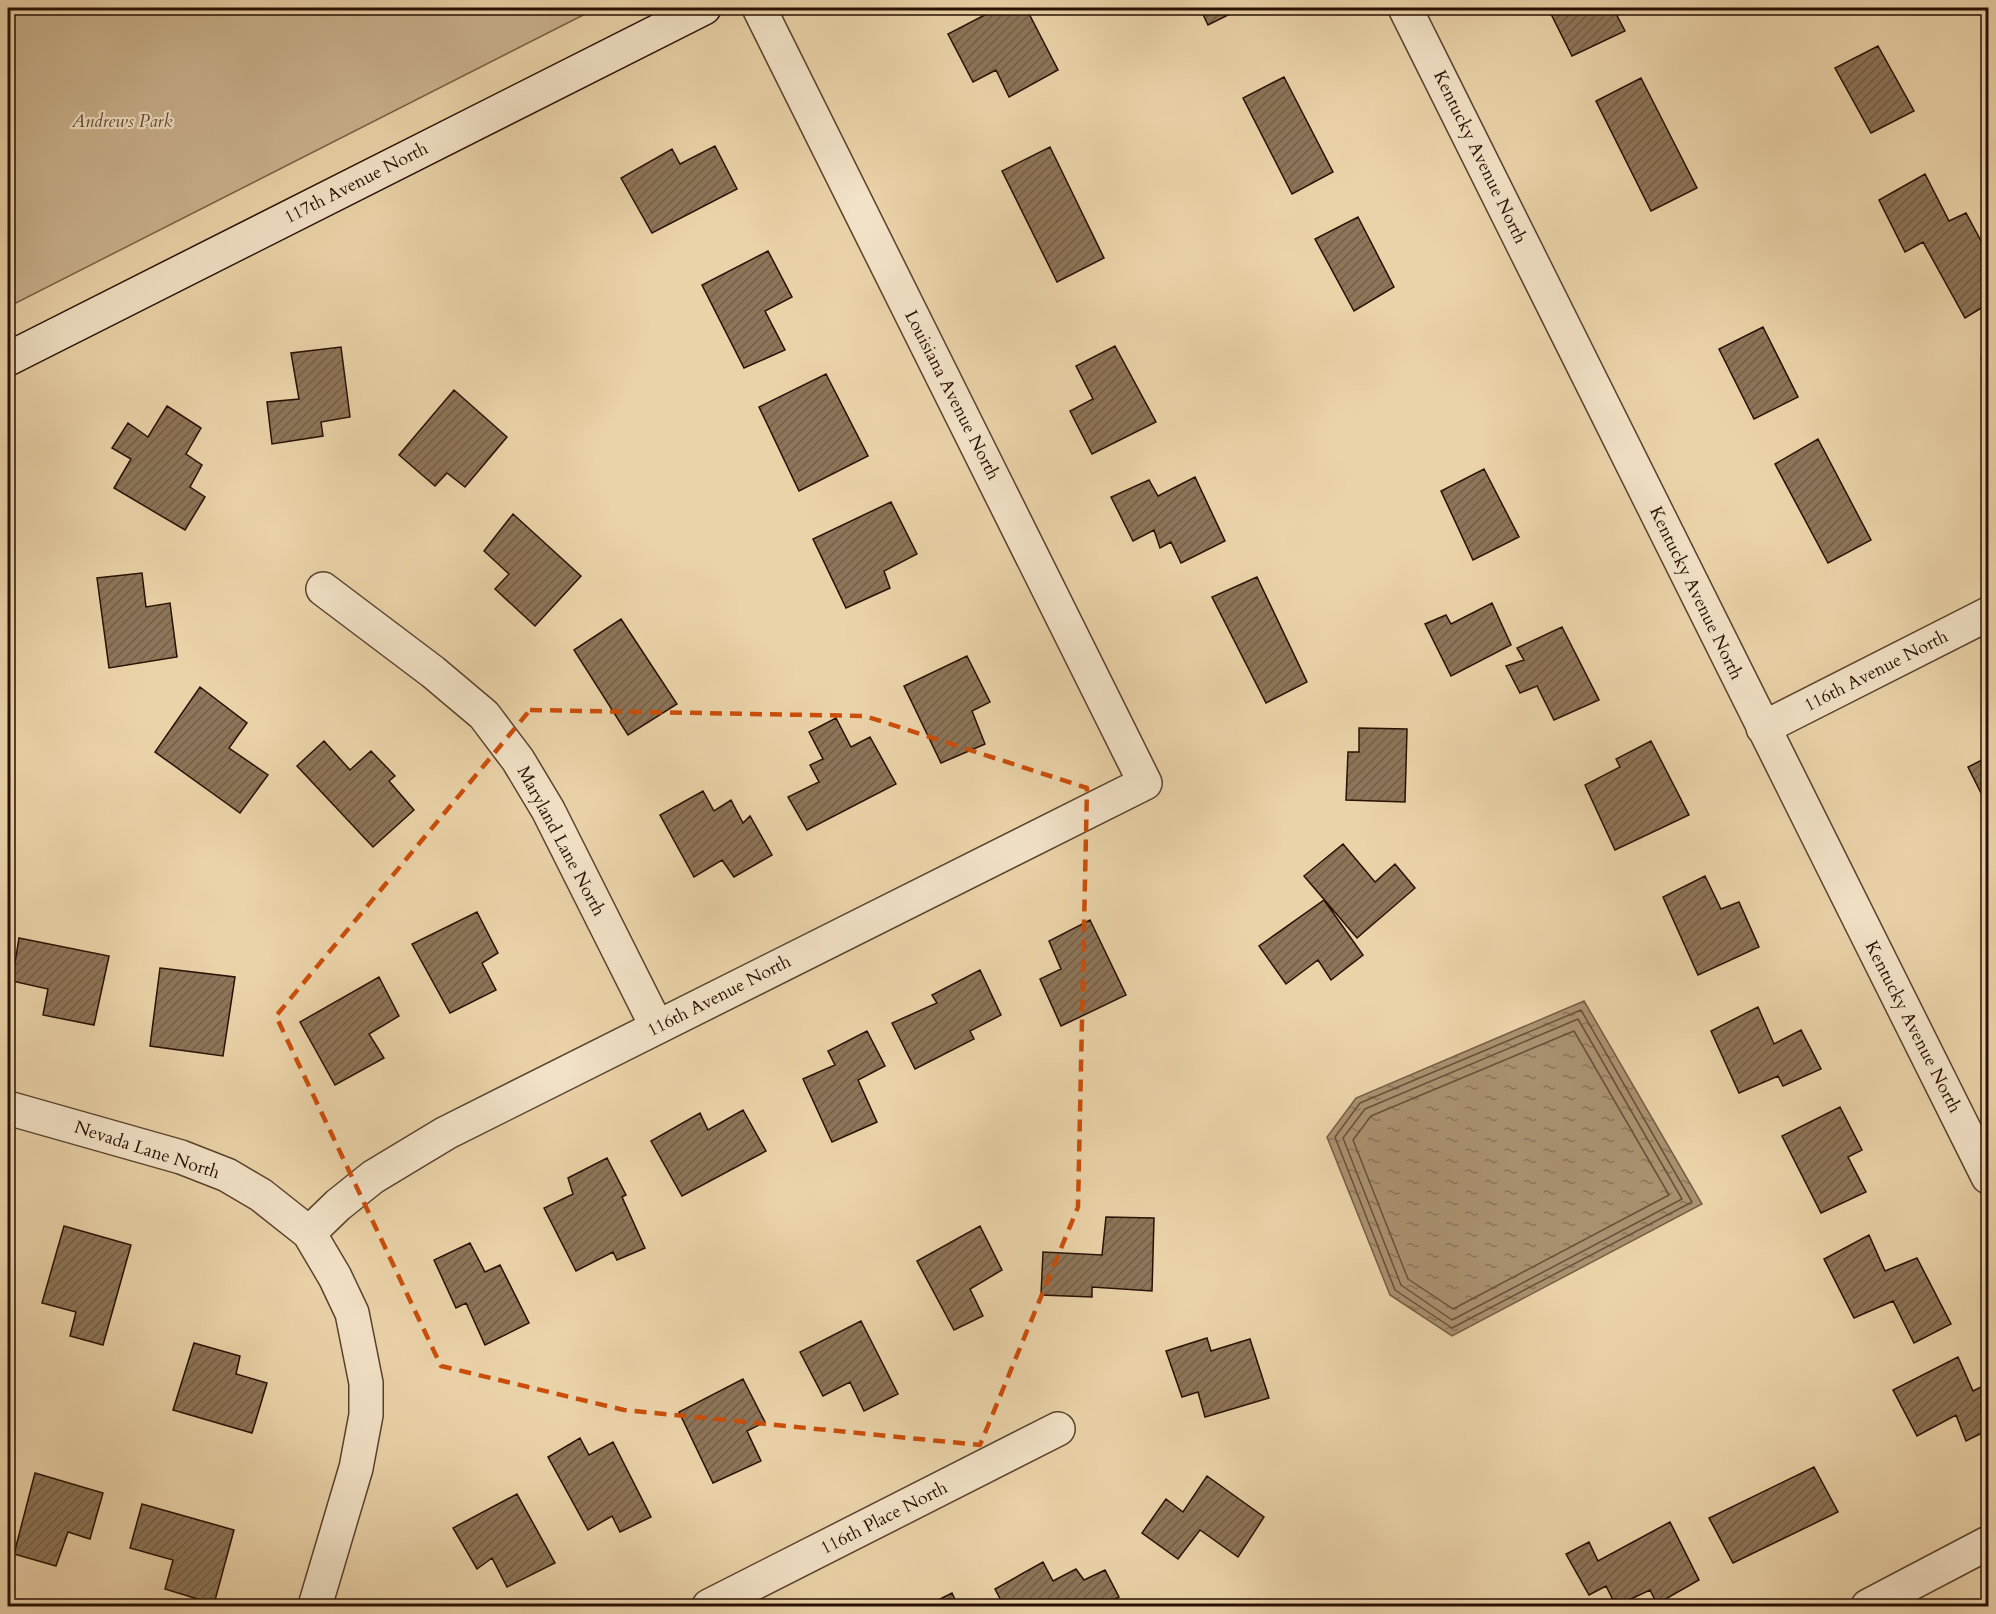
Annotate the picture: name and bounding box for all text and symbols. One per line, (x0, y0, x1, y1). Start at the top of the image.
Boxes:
street label: Kentucky Avenue North (1427, 66, 1533, 248)
park label: Andrews Park (71, 109, 172, 134)
street label: 117th Avenue North (280, 136, 432, 230)
street label: Louisiana Avenue North (898, 306, 1006, 484)
street label: Kentucky Avenue North (1643, 502, 1749, 684)
street label: 116th Avenue North (1800, 624, 1952, 718)
street label: Maryland Lane North (511, 761, 611, 921)
street label: Kentucky Avenue North (1859, 937, 1967, 1117)
street label: 116th Avenue North (643, 949, 795, 1043)
street label: Nevada Lane North (71, 1115, 223, 1185)
street label: 116th Place North (816, 1475, 952, 1561)

